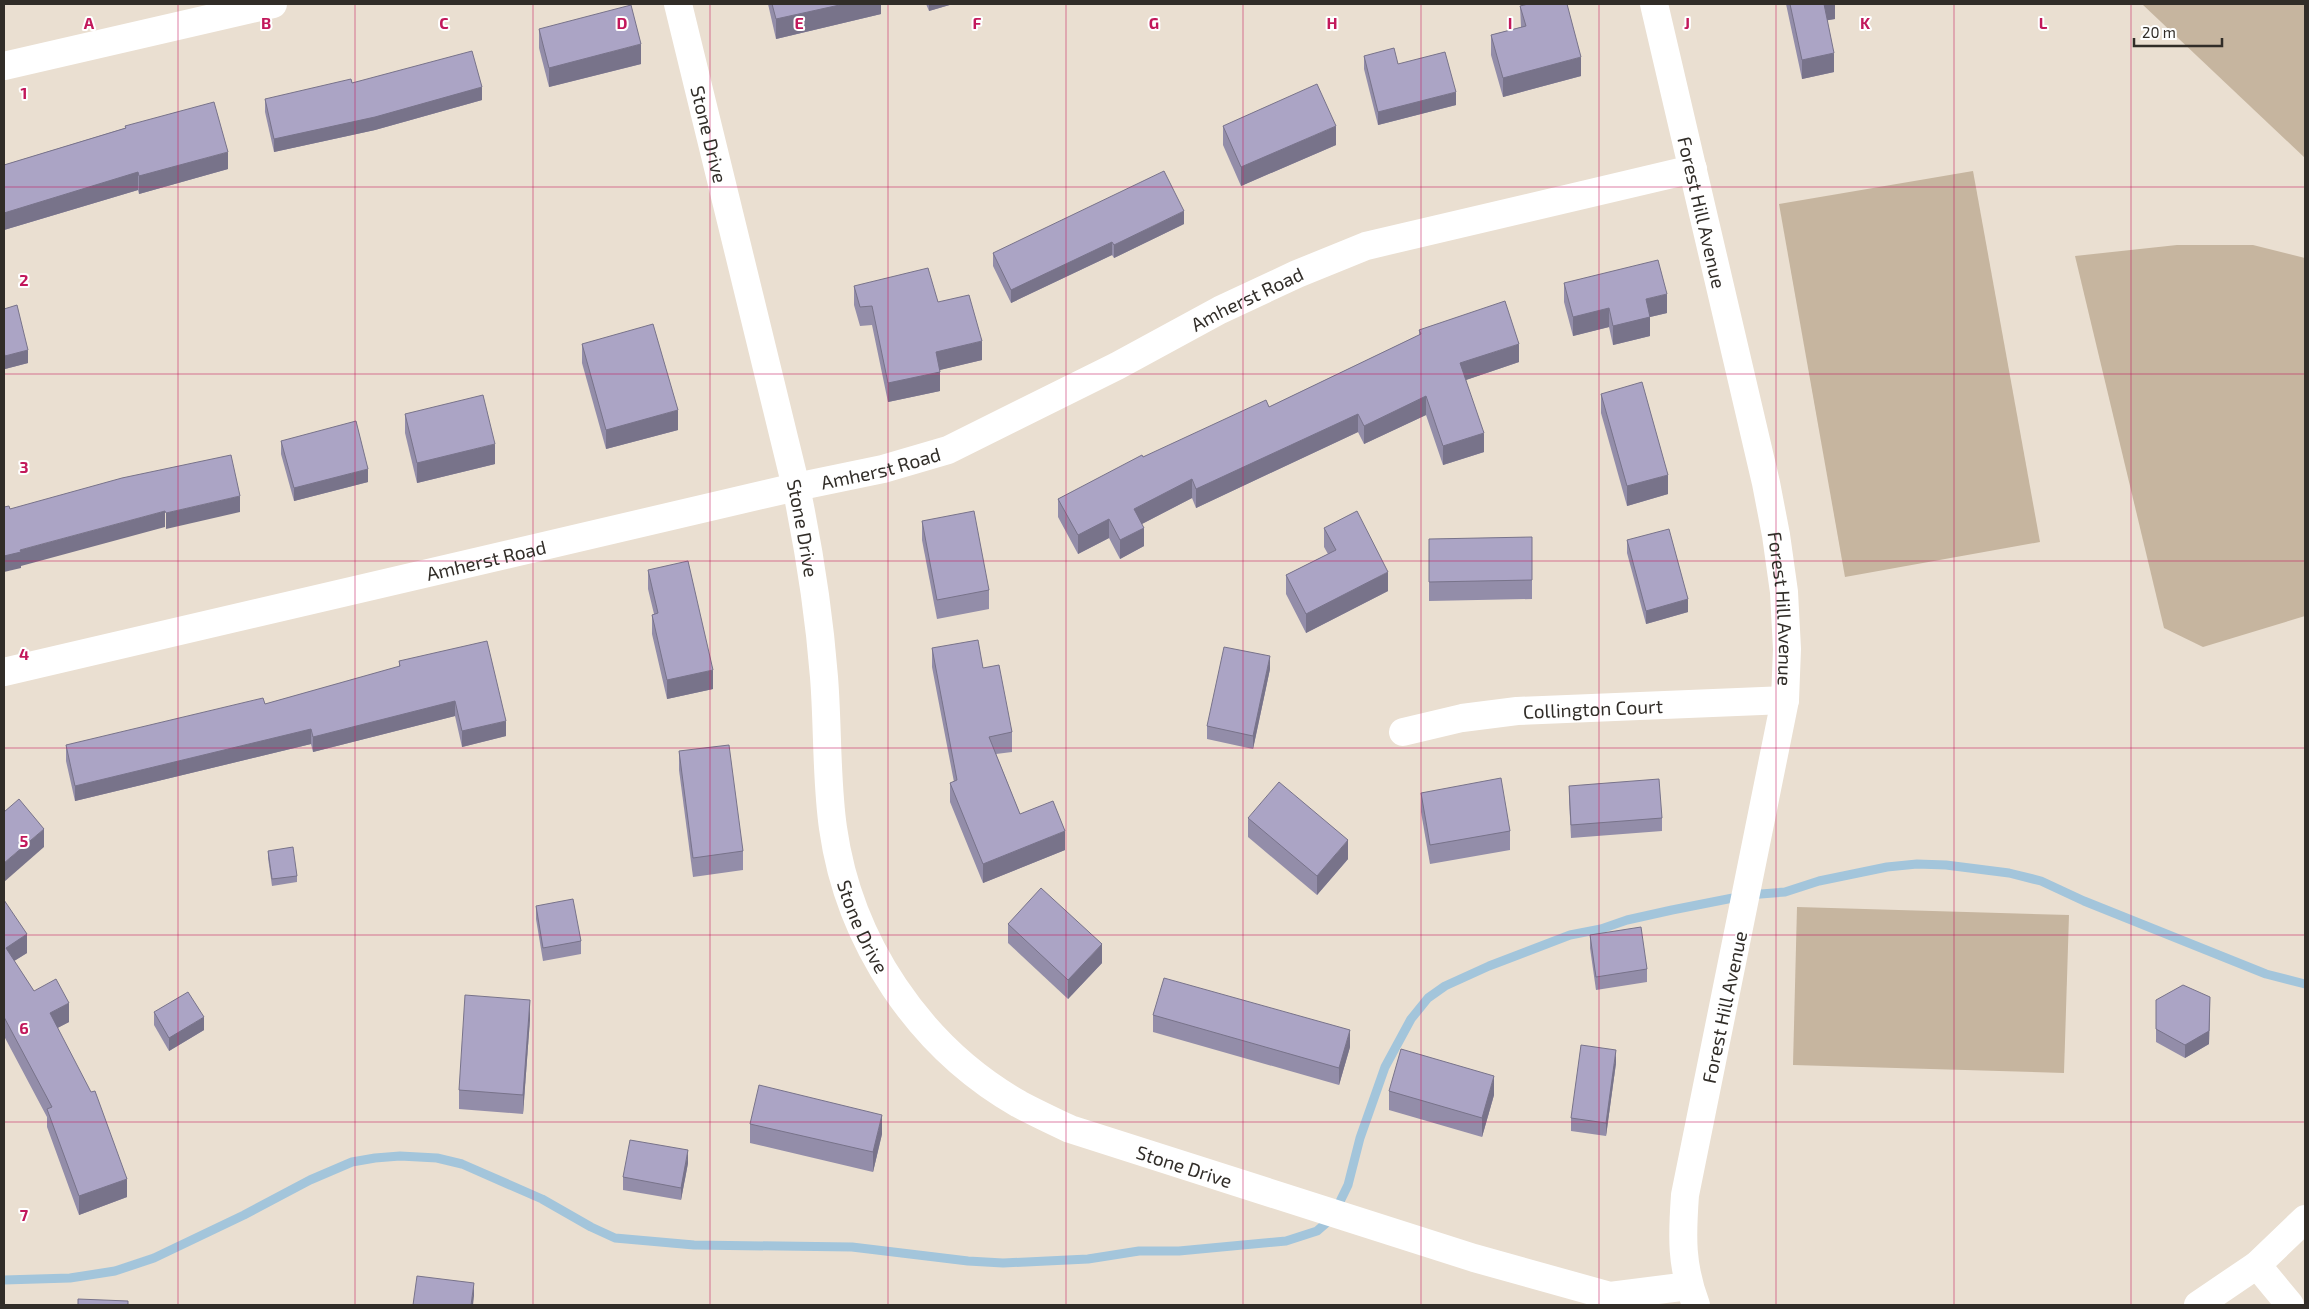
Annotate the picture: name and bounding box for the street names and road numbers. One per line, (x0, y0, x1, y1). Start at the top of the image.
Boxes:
street label: Stone Drive (687, 83, 733, 185)
street label: Forest Hill Avenue (1674, 134, 1732, 291)
street label: Amherst Road (1186, 261, 1307, 335)
street label: Amherst Road (819, 441, 943, 493)
street label: Stone Drive (783, 477, 824, 579)
street label: Forest Hill Avenue (1764, 530, 1799, 687)
street label: Amherst Road (424, 534, 548, 585)
street label: Collington Court (1522, 694, 1663, 722)
street label: Stone Drive (833, 877, 894, 977)
street label: Forest Hill Avenue (1697, 929, 1751, 1085)
street label: Stone Drive (1134, 1140, 1235, 1192)

